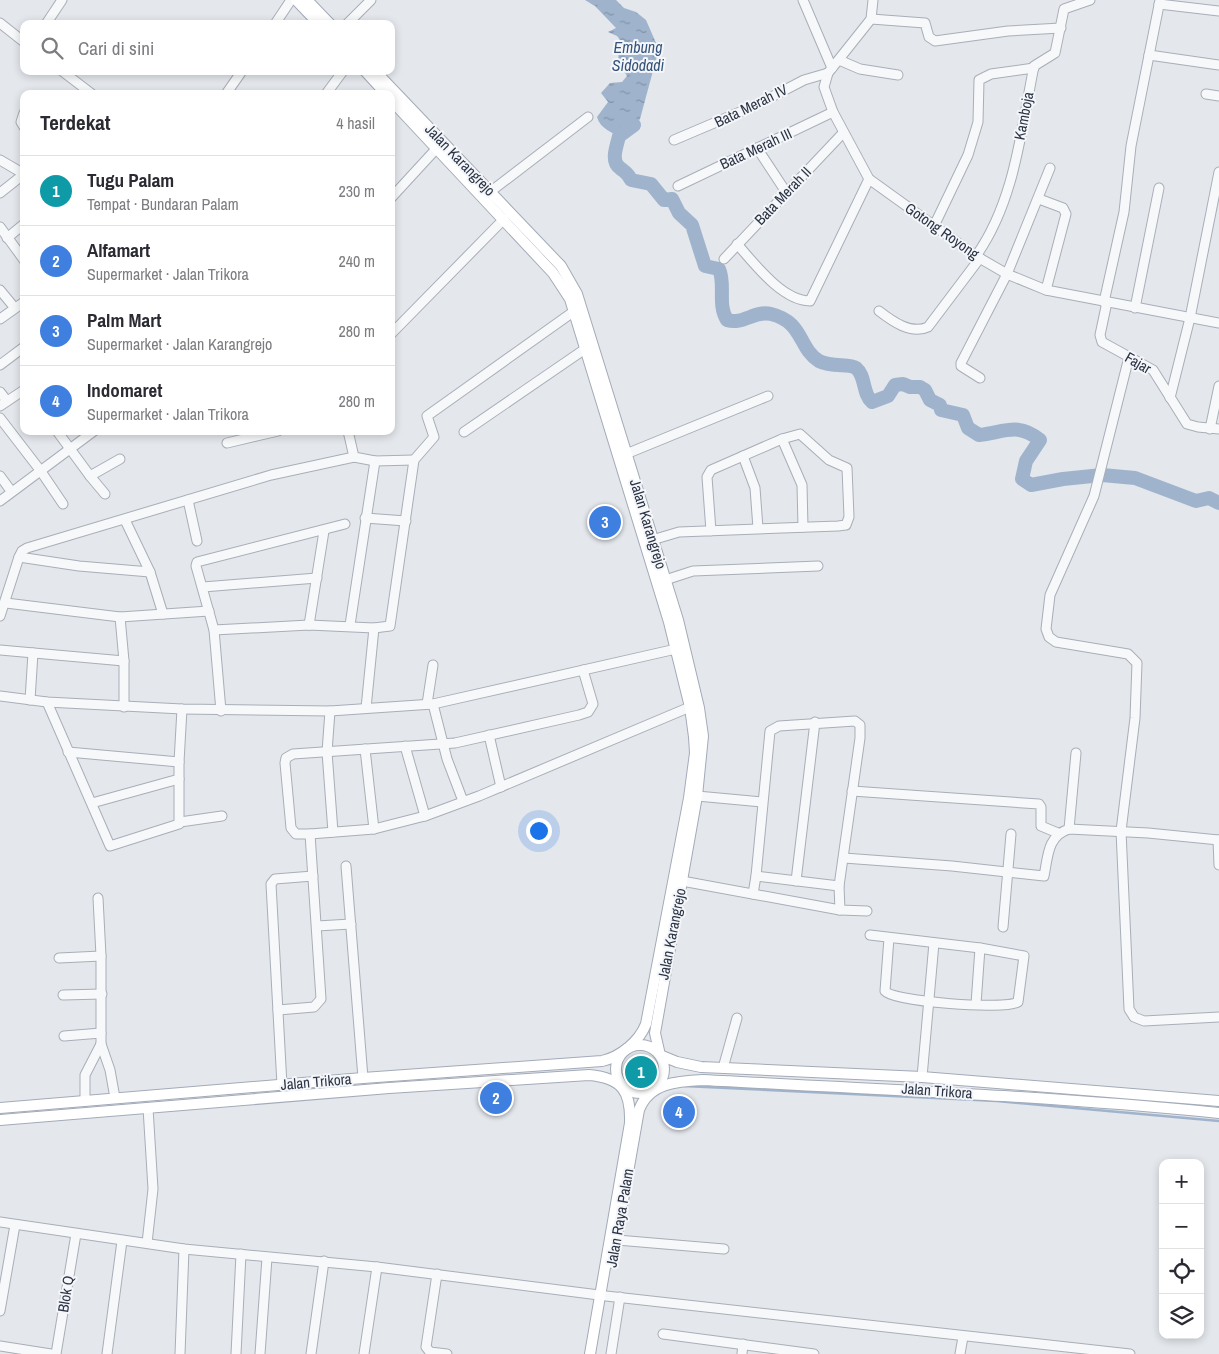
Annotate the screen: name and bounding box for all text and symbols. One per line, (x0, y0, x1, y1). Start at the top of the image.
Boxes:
search box (20, 20, 395, 75)
icon: search (38, 34, 66, 62)
text: Cari di sini (78, 35, 154, 61)
water label: Embung Sidodadi (612, 36, 665, 76)
street label: Bata Merah IV (711, 79, 791, 132)
street label: Kamboja (1009, 90, 1038, 142)
text: Terdekat (40, 108, 111, 137)
text: 4 hasil (336, 112, 375, 134)
street label: Jalan Karangrejo (421, 119, 500, 201)
street label: Bata Merah III (716, 123, 795, 174)
street label: Bata Merah II (749, 162, 816, 230)
text: Tugu Palam (87, 167, 174, 193)
text: 1 (52, 180, 60, 202)
text: 230 m (339, 180, 375, 202)
text: Tempat · Bundaran Palam (87, 193, 239, 215)
street label: Gotong Royong (901, 197, 984, 264)
text: Alfamart (87, 237, 150, 263)
text: 2 (52, 250, 60, 272)
text: 240 m (339, 250, 375, 272)
text: Supermarket · Jalan Trikora (87, 263, 249, 285)
text: Palm Mart (87, 307, 161, 333)
text: 3 (52, 320, 60, 342)
text: 280 m (339, 320, 375, 342)
text: Supermarket · Jalan Karangrejo (87, 333, 272, 355)
street label: Fajar (1121, 347, 1155, 379)
text: Indomaret (87, 377, 162, 403)
text: 4 (52, 390, 60, 412)
text: 280 m (339, 390, 375, 412)
text: Supermarket · Jalan Trikora (87, 403, 249, 425)
street label: Jalan Karangrejo (625, 476, 672, 572)
pin: 3 (589, 503, 621, 541)
your location (526, 818, 552, 844)
street label: Jalan Karangrejo (652, 886, 691, 982)
pin: 1 (625, 1053, 657, 1091)
street label: Jalan Trikora (280, 1068, 352, 1095)
street label: Jalan Trikora (901, 1078, 973, 1103)
pin: 2 (480, 1079, 512, 1117)
pin: 4 (663, 1093, 695, 1131)
map controls (1159, 1159, 1204, 1339)
button: + (1159, 1159, 1204, 1204)
street label: Jalan Raya Palam (601, 1167, 639, 1269)
button: − (1159, 1204, 1204, 1249)
button: locate (1159, 1249, 1204, 1294)
street label: Blok Q (52, 1274, 79, 1314)
button: layers (1159, 1294, 1204, 1339)

